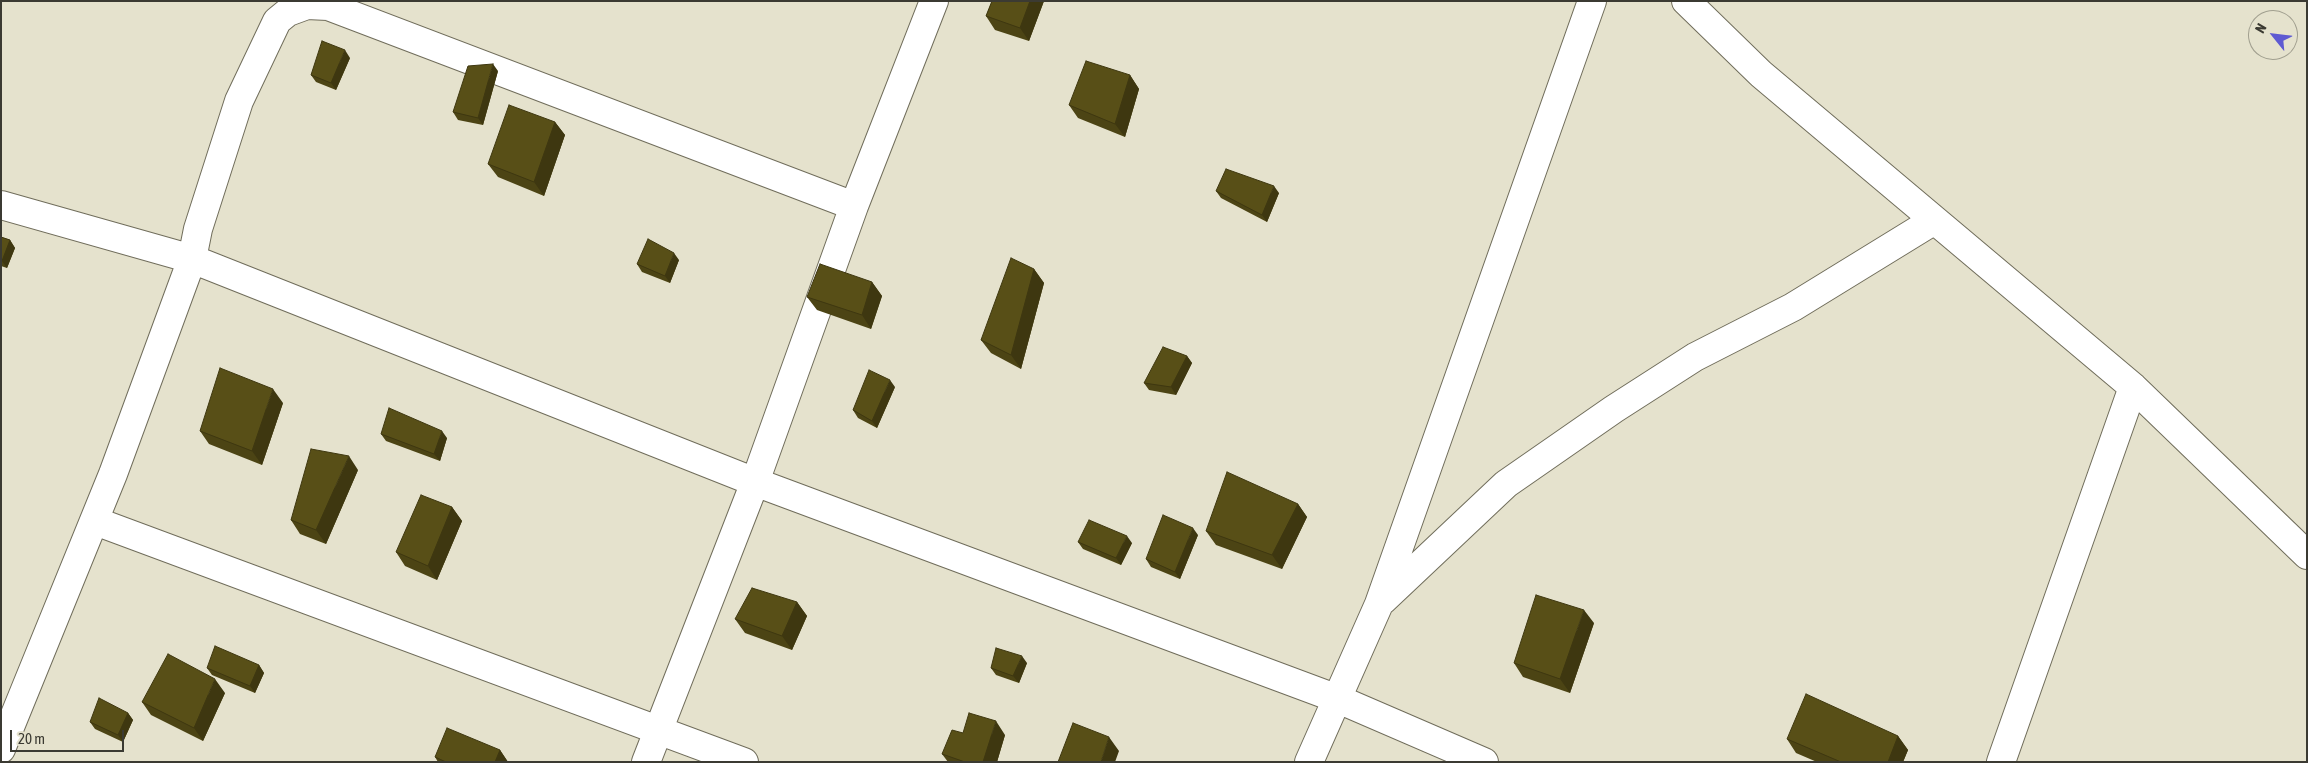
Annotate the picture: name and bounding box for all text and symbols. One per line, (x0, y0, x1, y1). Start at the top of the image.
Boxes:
north arrow (2248, 10, 2298, 60)
text: N (2252, 21, 2270, 36)
scale bar (12, 720, 126, 752)
text: 20 m (18, 730, 45, 747)

